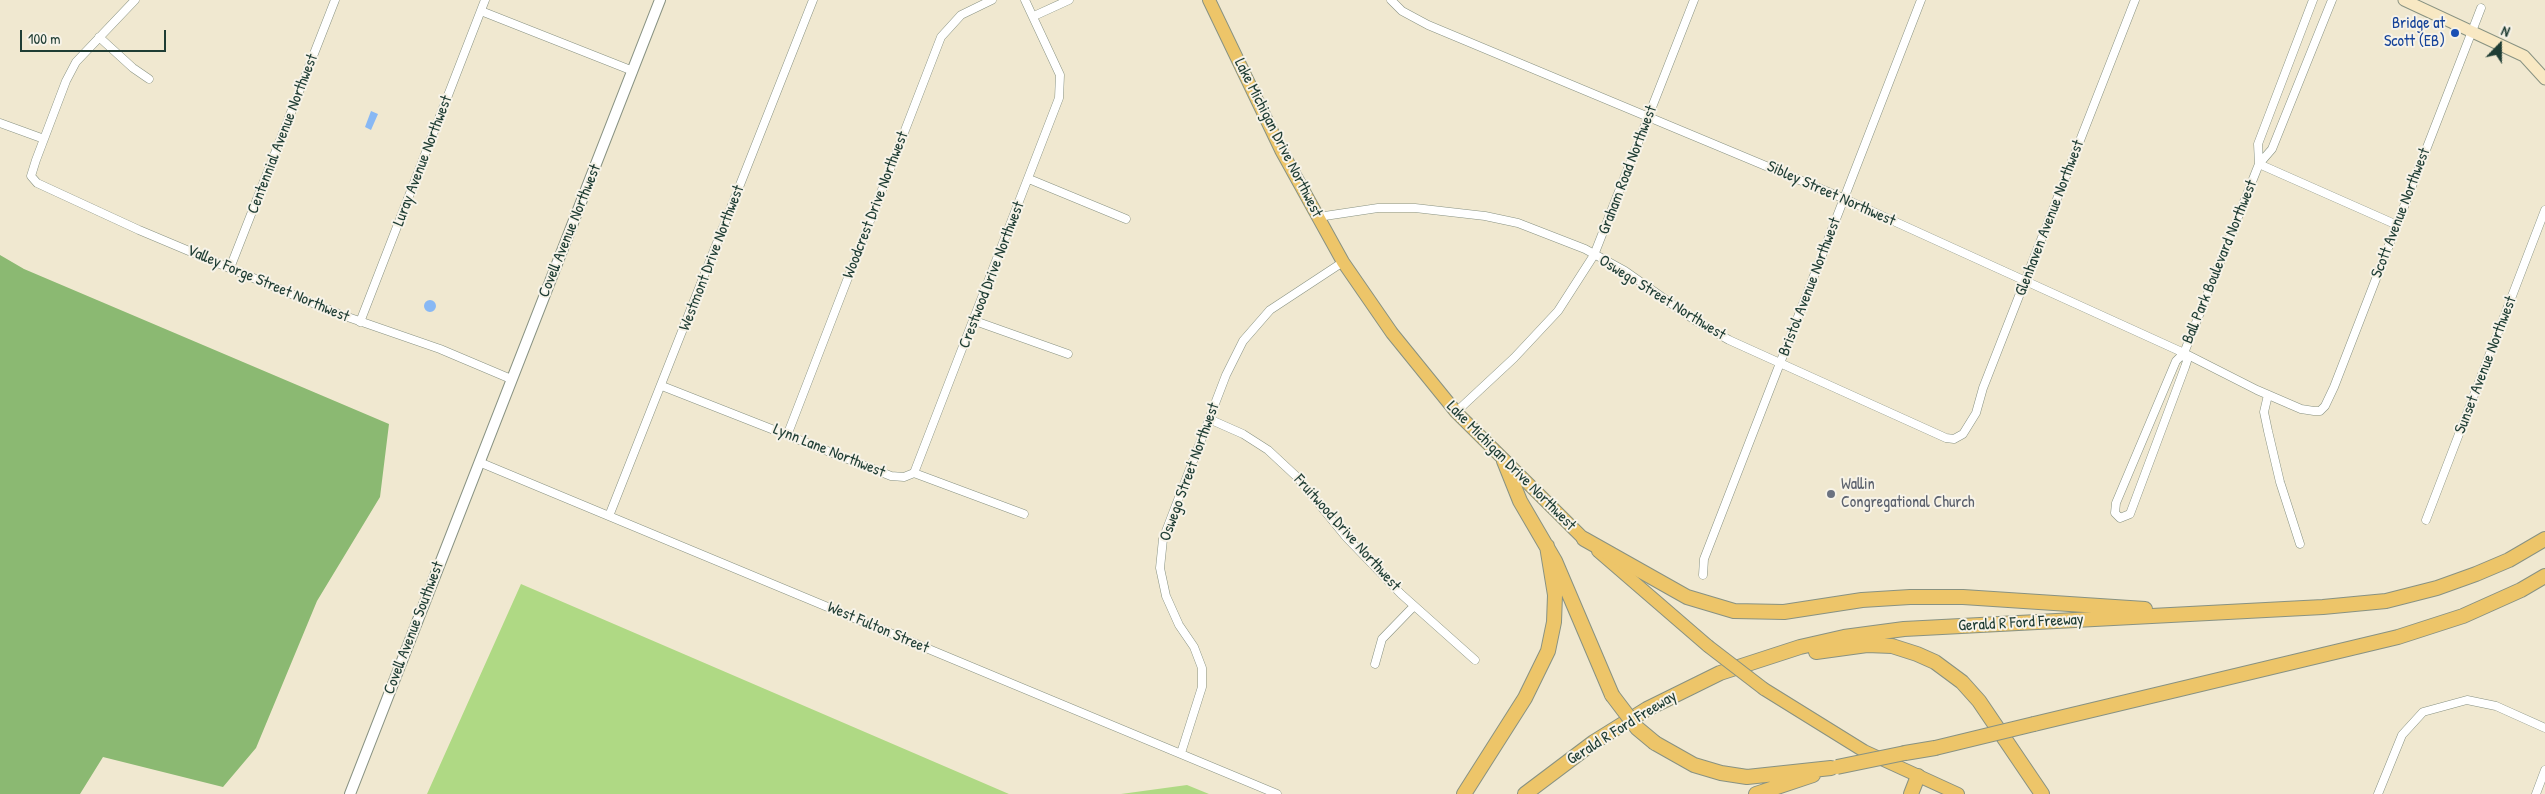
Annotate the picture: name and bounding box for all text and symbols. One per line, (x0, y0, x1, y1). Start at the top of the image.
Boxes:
place label: Bridge at Scott (EB) (2384, 14, 2445, 52)
scale bar (22, 20, 169, 52)
north arrow (2475, 20, 2525, 70)
text: N (2499, 20, 2513, 41)
marker: Bridge at Scott (EB) (2449, 27, 2461, 39)
text: 100 m (28, 28, 61, 49)
street label: Centennial Avenue Northwest (244, 51, 322, 217)
street label: Lake Michigan Drive Northwest (1230, 55, 1326, 221)
street label: Luray Avenue Northwest (389, 93, 457, 229)
street label: Graham Road Northwest (1595, 103, 1661, 237)
street label: Woodcrest Drive Northwest (839, 129, 913, 281)
street label: Glenhaven Avenue Northwest (2011, 137, 2089, 299)
street label: Scott Avenue Northwest (2367, 145, 2435, 281)
street label: Sibley Street Northwest (1764, 157, 1898, 231)
street label: Covell Avenue Northwest (535, 162, 605, 300)
street label: Ball Park Boulevard Northwest (2178, 177, 2262, 347)
street label: Westmont Drive Northwest (675, 183, 749, 333)
street label: Crestwood Drive Northwest (955, 199, 1029, 351)
street label: Bristol Avenue Northwest (1775, 215, 1845, 359)
street label: Valley Forge Street Northwest (184, 241, 352, 327)
street label: Oswego Street Northwest (1595, 251, 1729, 345)
street label: Sunset Avenue Northwest (2451, 294, 2521, 436)
street label: Lake Michigan Drive Northwest (1442, 397, 1580, 535)
street label: Oswego Street Northwest (1156, 400, 1224, 544)
street label: Lynn Lane Northwest (770, 420, 888, 482)
street label: Fruitwood Drive Northwest (1290, 471, 1404, 595)
place label: Wallin Congregational Church (1841, 475, 1974, 513)
marker: Wallin Congregational Church (1825, 488, 1837, 500)
street label: Covell Avenue Southwest (380, 559, 448, 697)
street label: West Fulton Street (824, 598, 932, 658)
street label: Gerald R Ford Freeway (1958, 610, 2084, 636)
street label: Gerald R Ford Freeway (1564, 687, 1680, 769)

